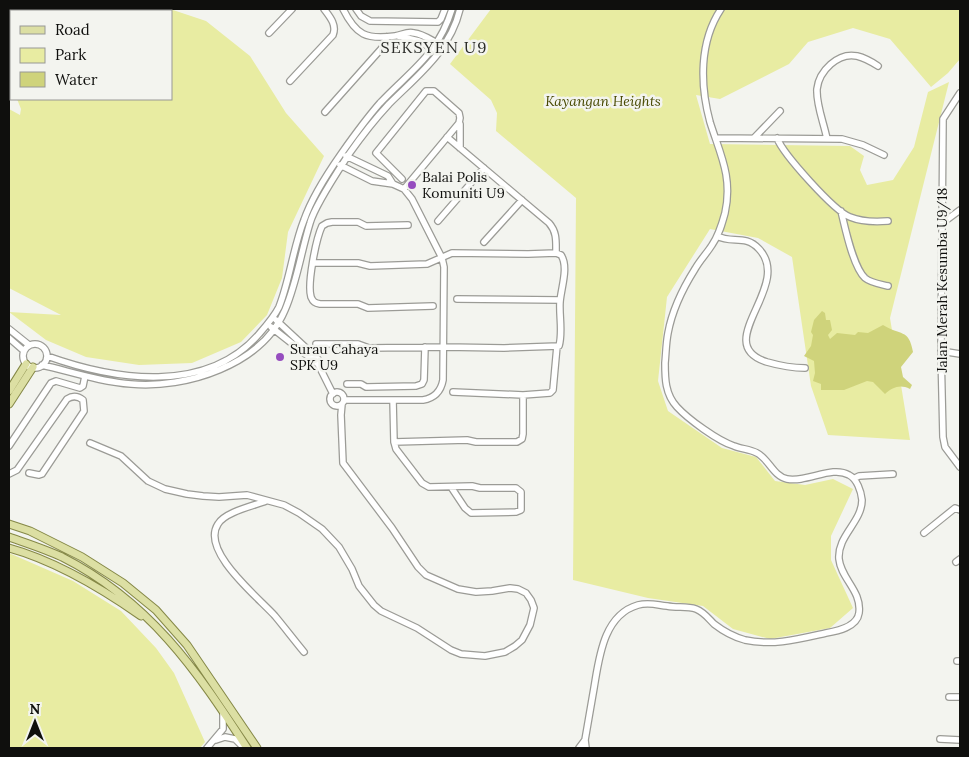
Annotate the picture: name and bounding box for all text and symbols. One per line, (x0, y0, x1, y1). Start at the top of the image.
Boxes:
legend (10, 10, 172, 100)
text: Road (55, 20, 90, 39)
district label: SEKSYEN U9 (381, 37, 487, 57)
text: Park (55, 45, 86, 64)
text: Water (55, 70, 98, 89)
park label: Kayangan Heights (545, 92, 661, 110)
place label: Balai Polis Komuniti U9 (422, 168, 505, 202)
marker: Balai Polis Komuniti U9 (406, 179, 418, 191)
street label: Jalan Merah Kesumba U9/18 (933, 187, 951, 373)
place label: Surau Cahaya SPK U9 (290, 340, 378, 374)
marker: Surau Cahaya SPK U9 (274, 351, 286, 363)
north arrow (10, 697, 60, 747)
text: N (30, 700, 41, 718)

